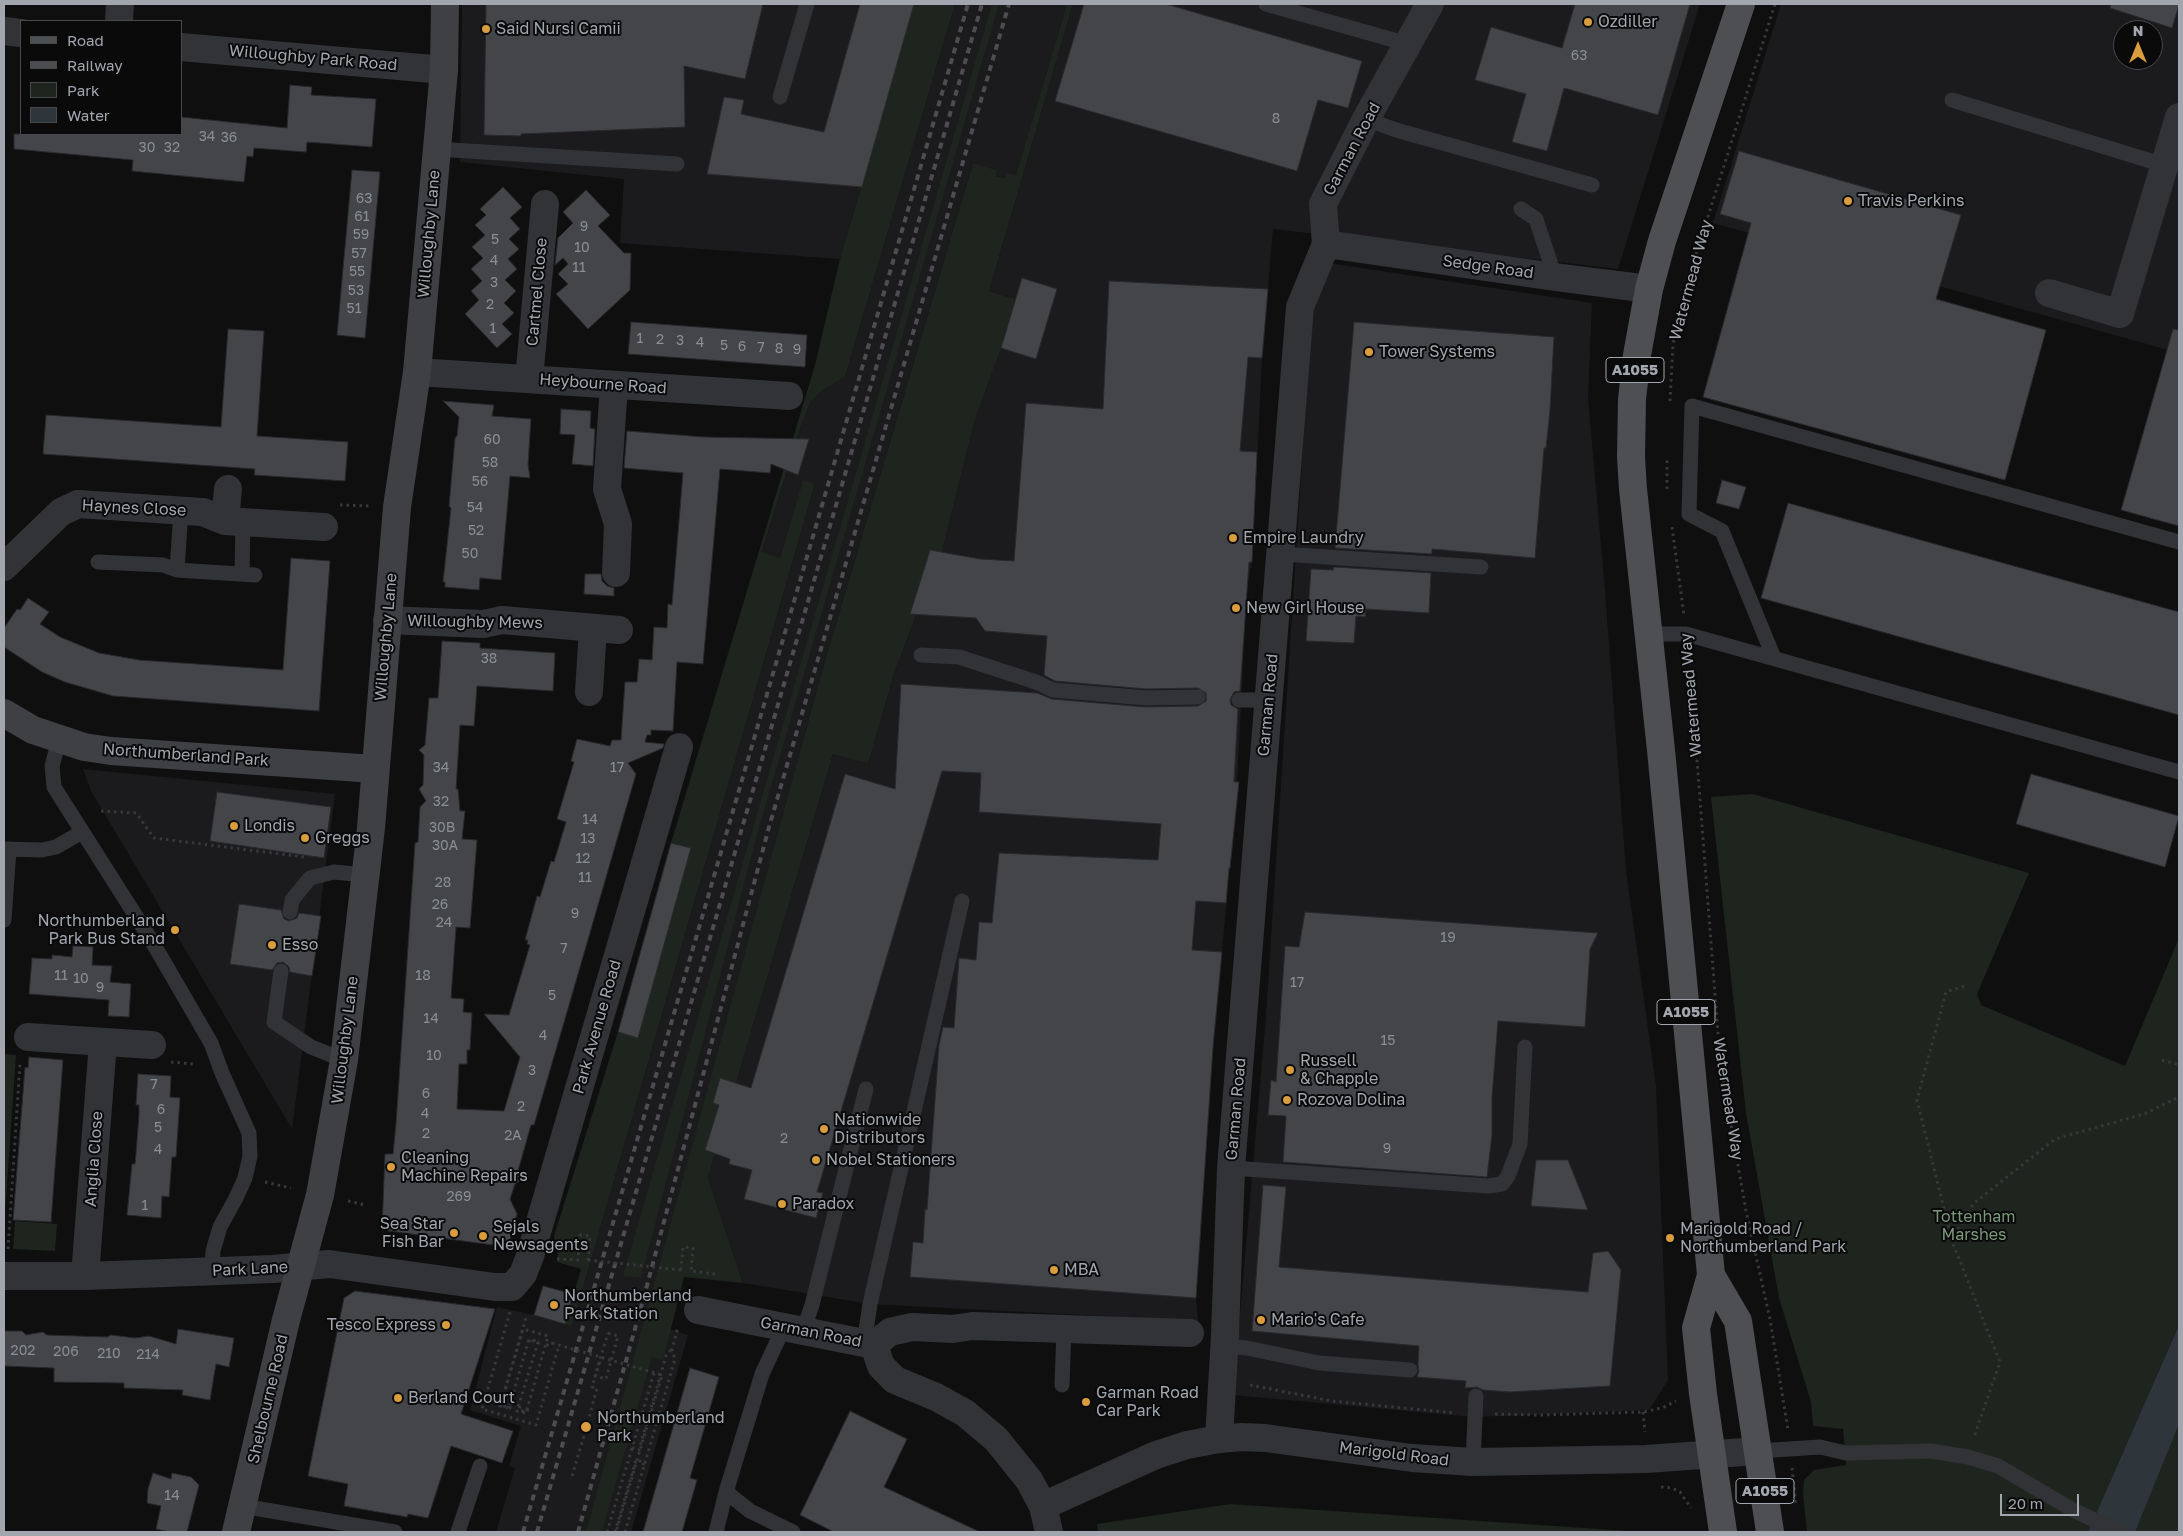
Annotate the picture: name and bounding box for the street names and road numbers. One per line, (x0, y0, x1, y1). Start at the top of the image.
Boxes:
street label: Willoughby Park Road (228, 41, 398, 75)
street label: Garman Road (1319, 99, 1385, 199)
street label: Willoughby Lane (414, 169, 444, 299)
street label: Watermead Way (1666, 218, 1716, 342)
street label: Cartmel Close (523, 237, 551, 347)
street label: Sedge Road (1441, 251, 1535, 283)
road number: A1055 (1606, 358, 1664, 382)
street label: Heybourne Road (539, 370, 667, 398)
street label: Haynes Close (81, 496, 187, 520)
street label: Willoughby Lane (371, 572, 401, 702)
street label: Willoughby Mews (407, 611, 543, 633)
street label: Watermead Way (1676, 632, 1706, 758)
street label: Garman Road (1254, 653, 1282, 757)
street label: Northumberland Park (102, 740, 270, 770)
street label: Park Avenue Road (569, 958, 625, 1096)
street label: Willoughby Lane (328, 975, 362, 1105)
road number: A1055 (1657, 1000, 1715, 1024)
street label: Watermead Way (1709, 1036, 1747, 1162)
street label: Garman Road (1222, 1057, 1250, 1161)
street label: Anglia Close (81, 1110, 107, 1208)
street label: Park Lane (212, 1257, 288, 1281)
street label: Garman Road (759, 1313, 863, 1351)
street label: Shelbourne Road (244, 1332, 292, 1466)
street label: Marigold Road (1338, 1438, 1450, 1470)
road number: A1055 (1736, 1478, 1794, 1504)

